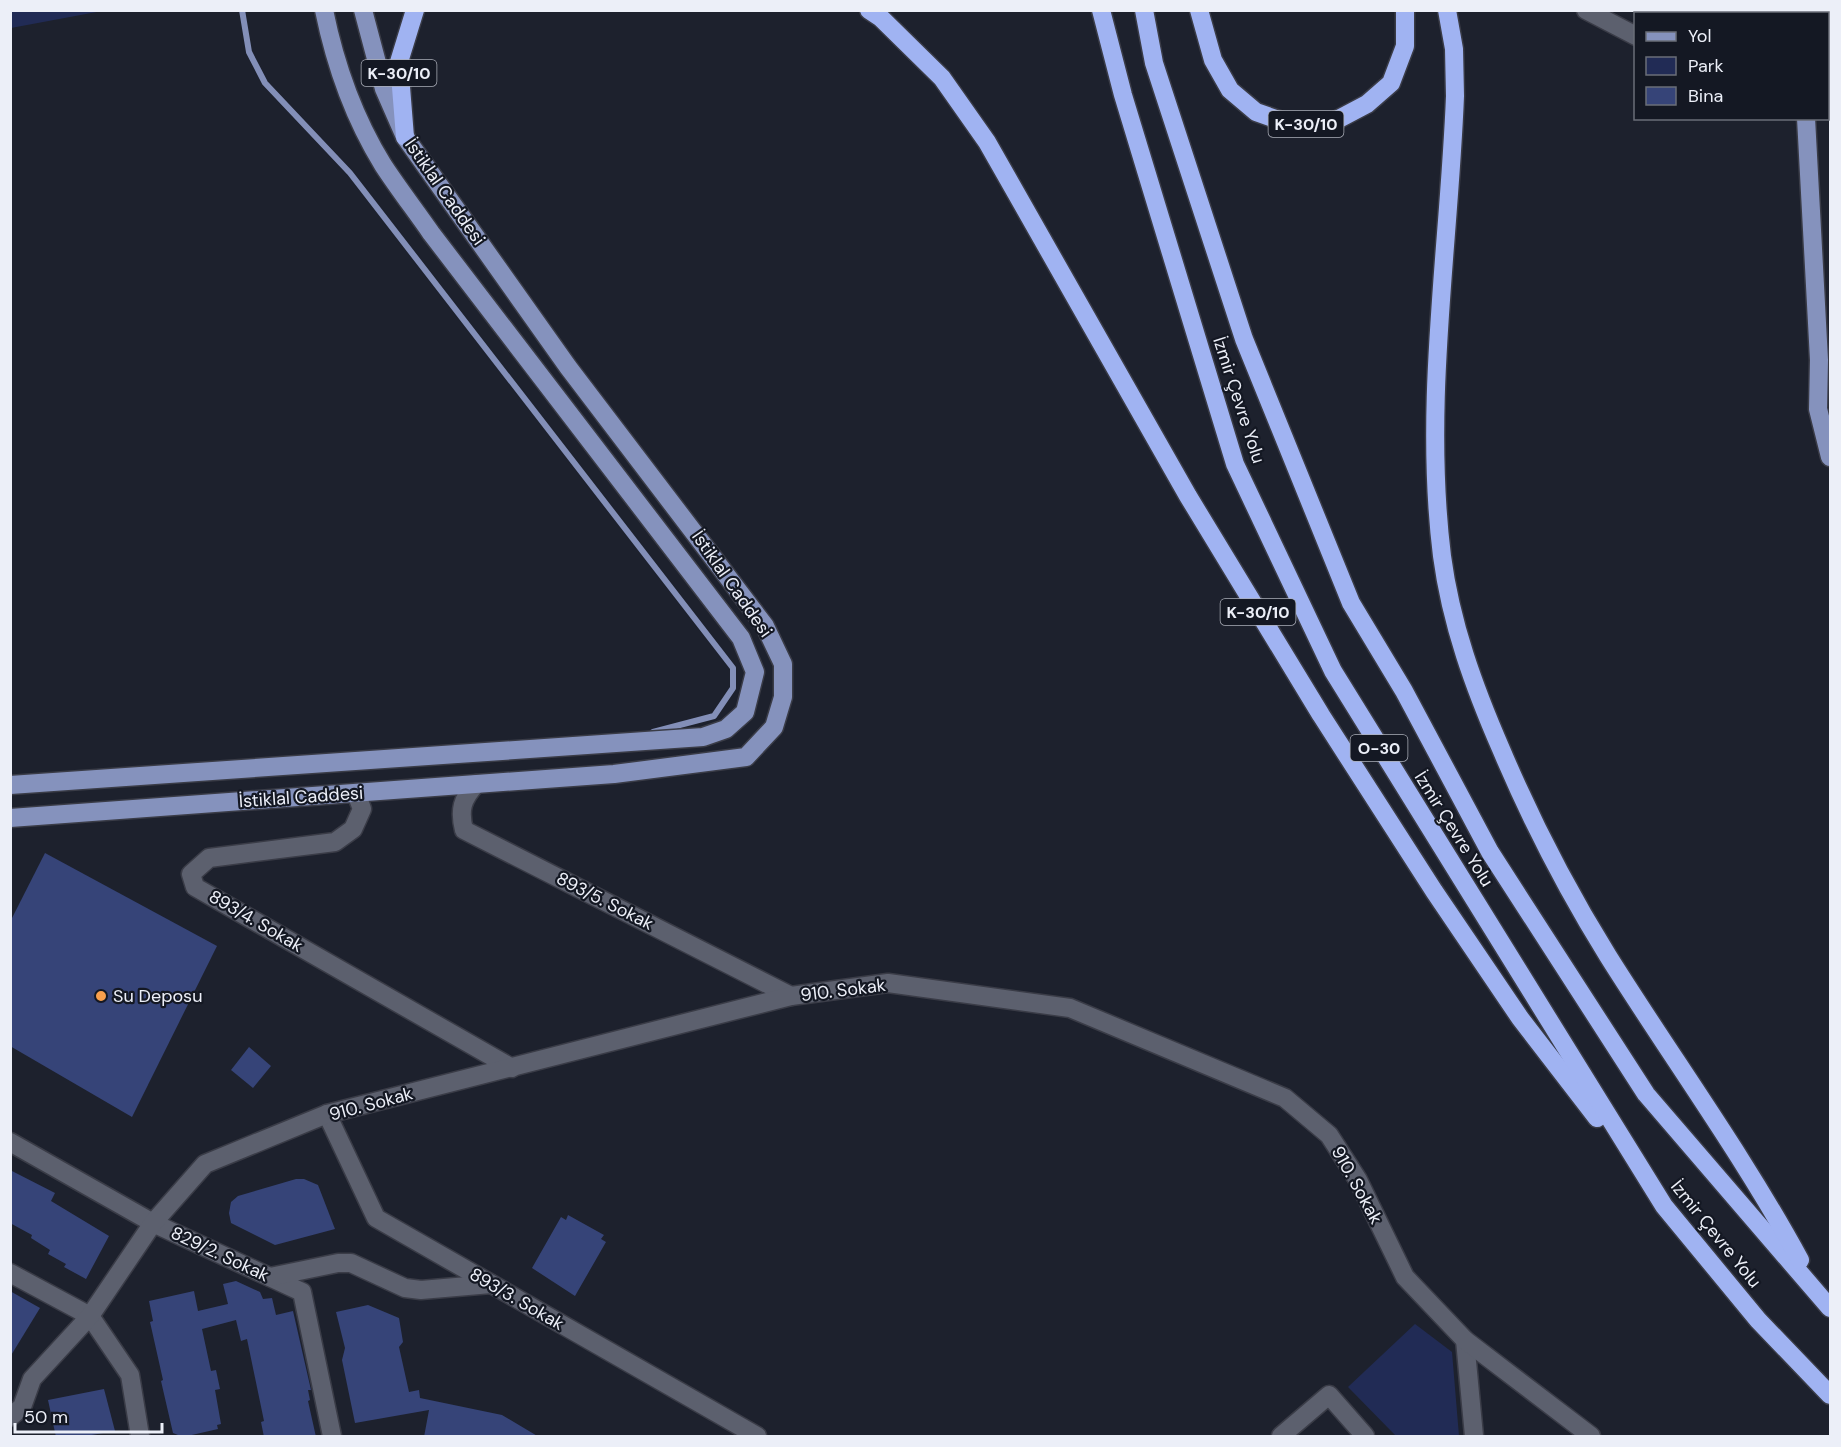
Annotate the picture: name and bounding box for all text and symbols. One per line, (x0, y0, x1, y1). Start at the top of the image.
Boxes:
legend (1634, 12, 1829, 120)
text: Yol (1688, 24, 1712, 48)
text: Park (1688, 54, 1724, 78)
road number: K-30/10 (362, 60, 436, 86)
text: Bina (1688, 84, 1723, 108)
road number: K-30/10 (1268, 111, 1344, 137)
street label: İstiklal Caddesi (399, 134, 491, 250)
street label: İzmir Çevre Yolu (1207, 334, 1271, 466)
street label: İstiklal Caddesi (686, 526, 778, 642)
road number: K-30/10 (1220, 599, 1296, 625)
road number: O-30 (1350, 735, 1408, 761)
street label: İzmir Çevre Yolu (1409, 767, 1499, 891)
street label: İstiklal Caddesi (238, 781, 364, 813)
street label: 893/5. Sokak (552, 866, 658, 936)
street label: 893/4. Sokak (204, 884, 308, 958)
street label: 910. Sokak (799, 973, 887, 1007)
place label: Su Deposu (113, 984, 202, 1008)
marker: Su Deposu (94, 989, 108, 1003)
street label: 910. Sokak (327, 1081, 415, 1127)
street label: 910. Sokak (1326, 1142, 1388, 1228)
street label: İzmir Çevre Yolu (1665, 1175, 1767, 1293)
street label: 829/2. Sokak (167, 1221, 273, 1287)
street label: 893/3. Sokak (465, 1262, 569, 1336)
scale bar (15, 1396, 162, 1434)
text: 50 m (24, 1405, 68, 1429)

